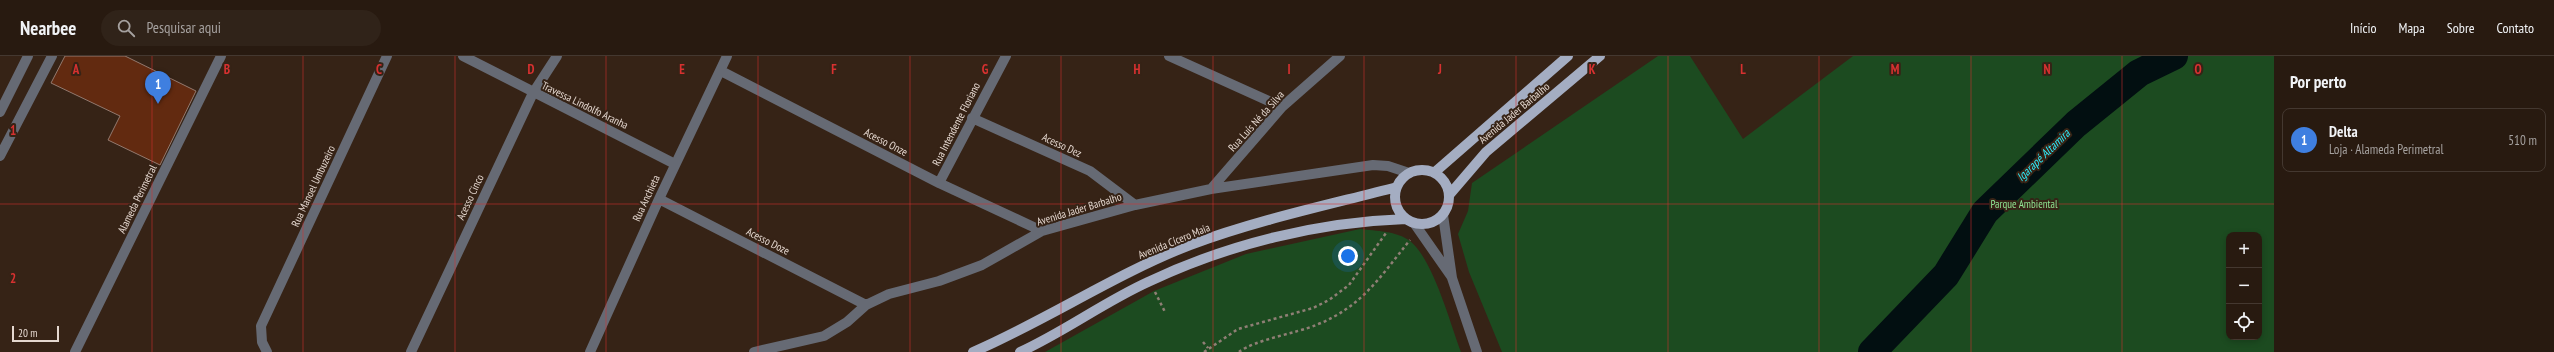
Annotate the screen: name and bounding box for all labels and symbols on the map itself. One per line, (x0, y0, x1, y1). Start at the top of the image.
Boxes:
text: A (72, 61, 80, 78)
text: B (224, 61, 230, 78)
text: C (376, 61, 382, 78)
text: D (528, 61, 535, 78)
text: E (679, 61, 685, 78)
text: F (831, 61, 837, 78)
text: G (982, 61, 989, 78)
text: H (1134, 61, 1141, 78)
text: I (1287, 61, 1291, 78)
text: J (1437, 61, 1442, 78)
text: K (1589, 61, 1596, 78)
text: L (1740, 61, 1746, 78)
text: M (1891, 61, 1900, 78)
text: N (2043, 61, 2051, 78)
text: O (2194, 61, 2202, 78)
pin: 1 (145, 71, 171, 104)
street label: Travessa Lindolfo Aranha (539, 78, 631, 132)
street label: Avenida Jader Barbalho (1476, 79, 1552, 147)
street label: Rua Intendente Floriano (929, 80, 983, 168)
street label: Rua Luís Né da Silva (1225, 88, 1287, 154)
text: 1 (10, 122, 16, 139)
street label: Acesso Onze (862, 125, 911, 159)
water label: Igarapé Altamira (2013, 125, 2074, 184)
street label: Acesso Dez (1040, 130, 1084, 160)
street label: Rua Manoel Umbuzeiro (288, 143, 338, 229)
street label: Alameda Perimetral (114, 162, 160, 236)
street label: Acesso Cinco (453, 172, 487, 222)
street label: Rua Anchieta (629, 173, 663, 223)
street label: Avenida Jader Barbalho (1035, 189, 1123, 229)
park label: Parque Ambiental (1990, 197, 2058, 211)
street label: Avenida Cícero Maia (1136, 220, 1212, 262)
street label: Acesso Doze (744, 224, 792, 258)
your location (1338, 246, 1358, 266)
text: 2 (10, 270, 16, 287)
scale bar (12, 324, 59, 343)

